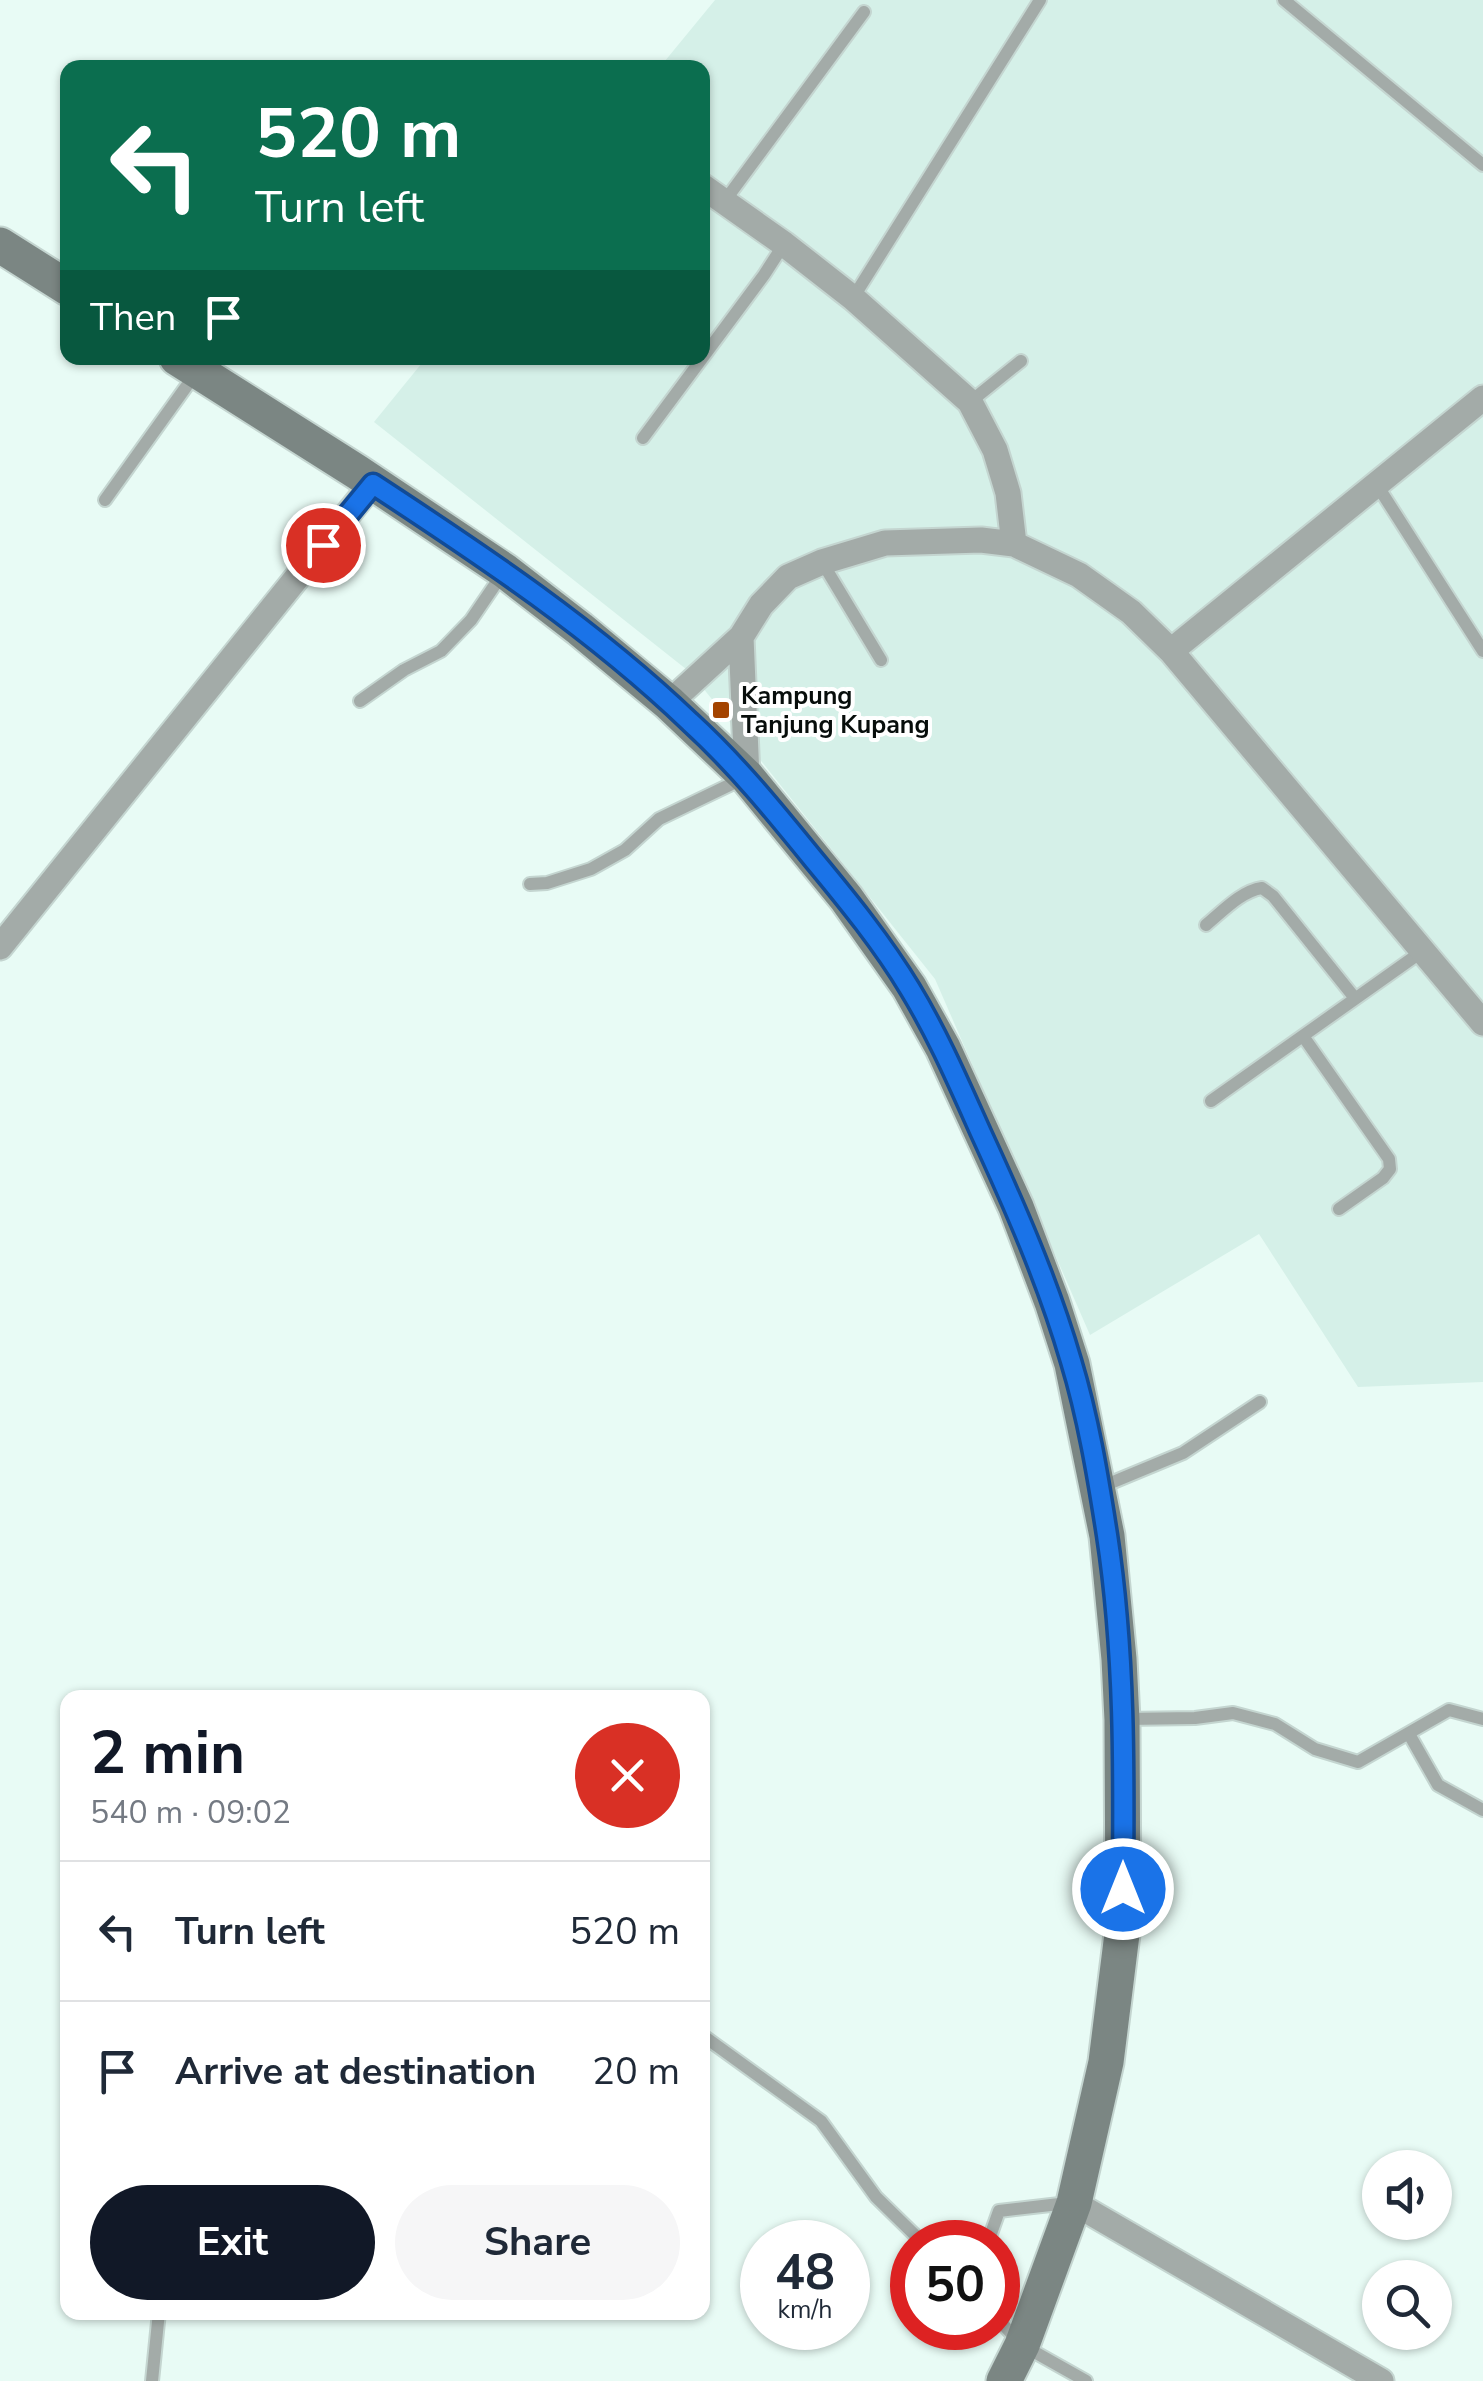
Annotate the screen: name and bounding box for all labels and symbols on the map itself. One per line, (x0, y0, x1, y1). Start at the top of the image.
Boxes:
pin (281, 503, 366, 588)
place label: Kampung Tanjung Kupang (741, 679, 930, 742)
marker: Kampung Tanjung Kupang (710, 699, 732, 721)
position arrow (1071, 1837, 1175, 1941)
speed limit sign: 50 (890, 2220, 1020, 2350)

